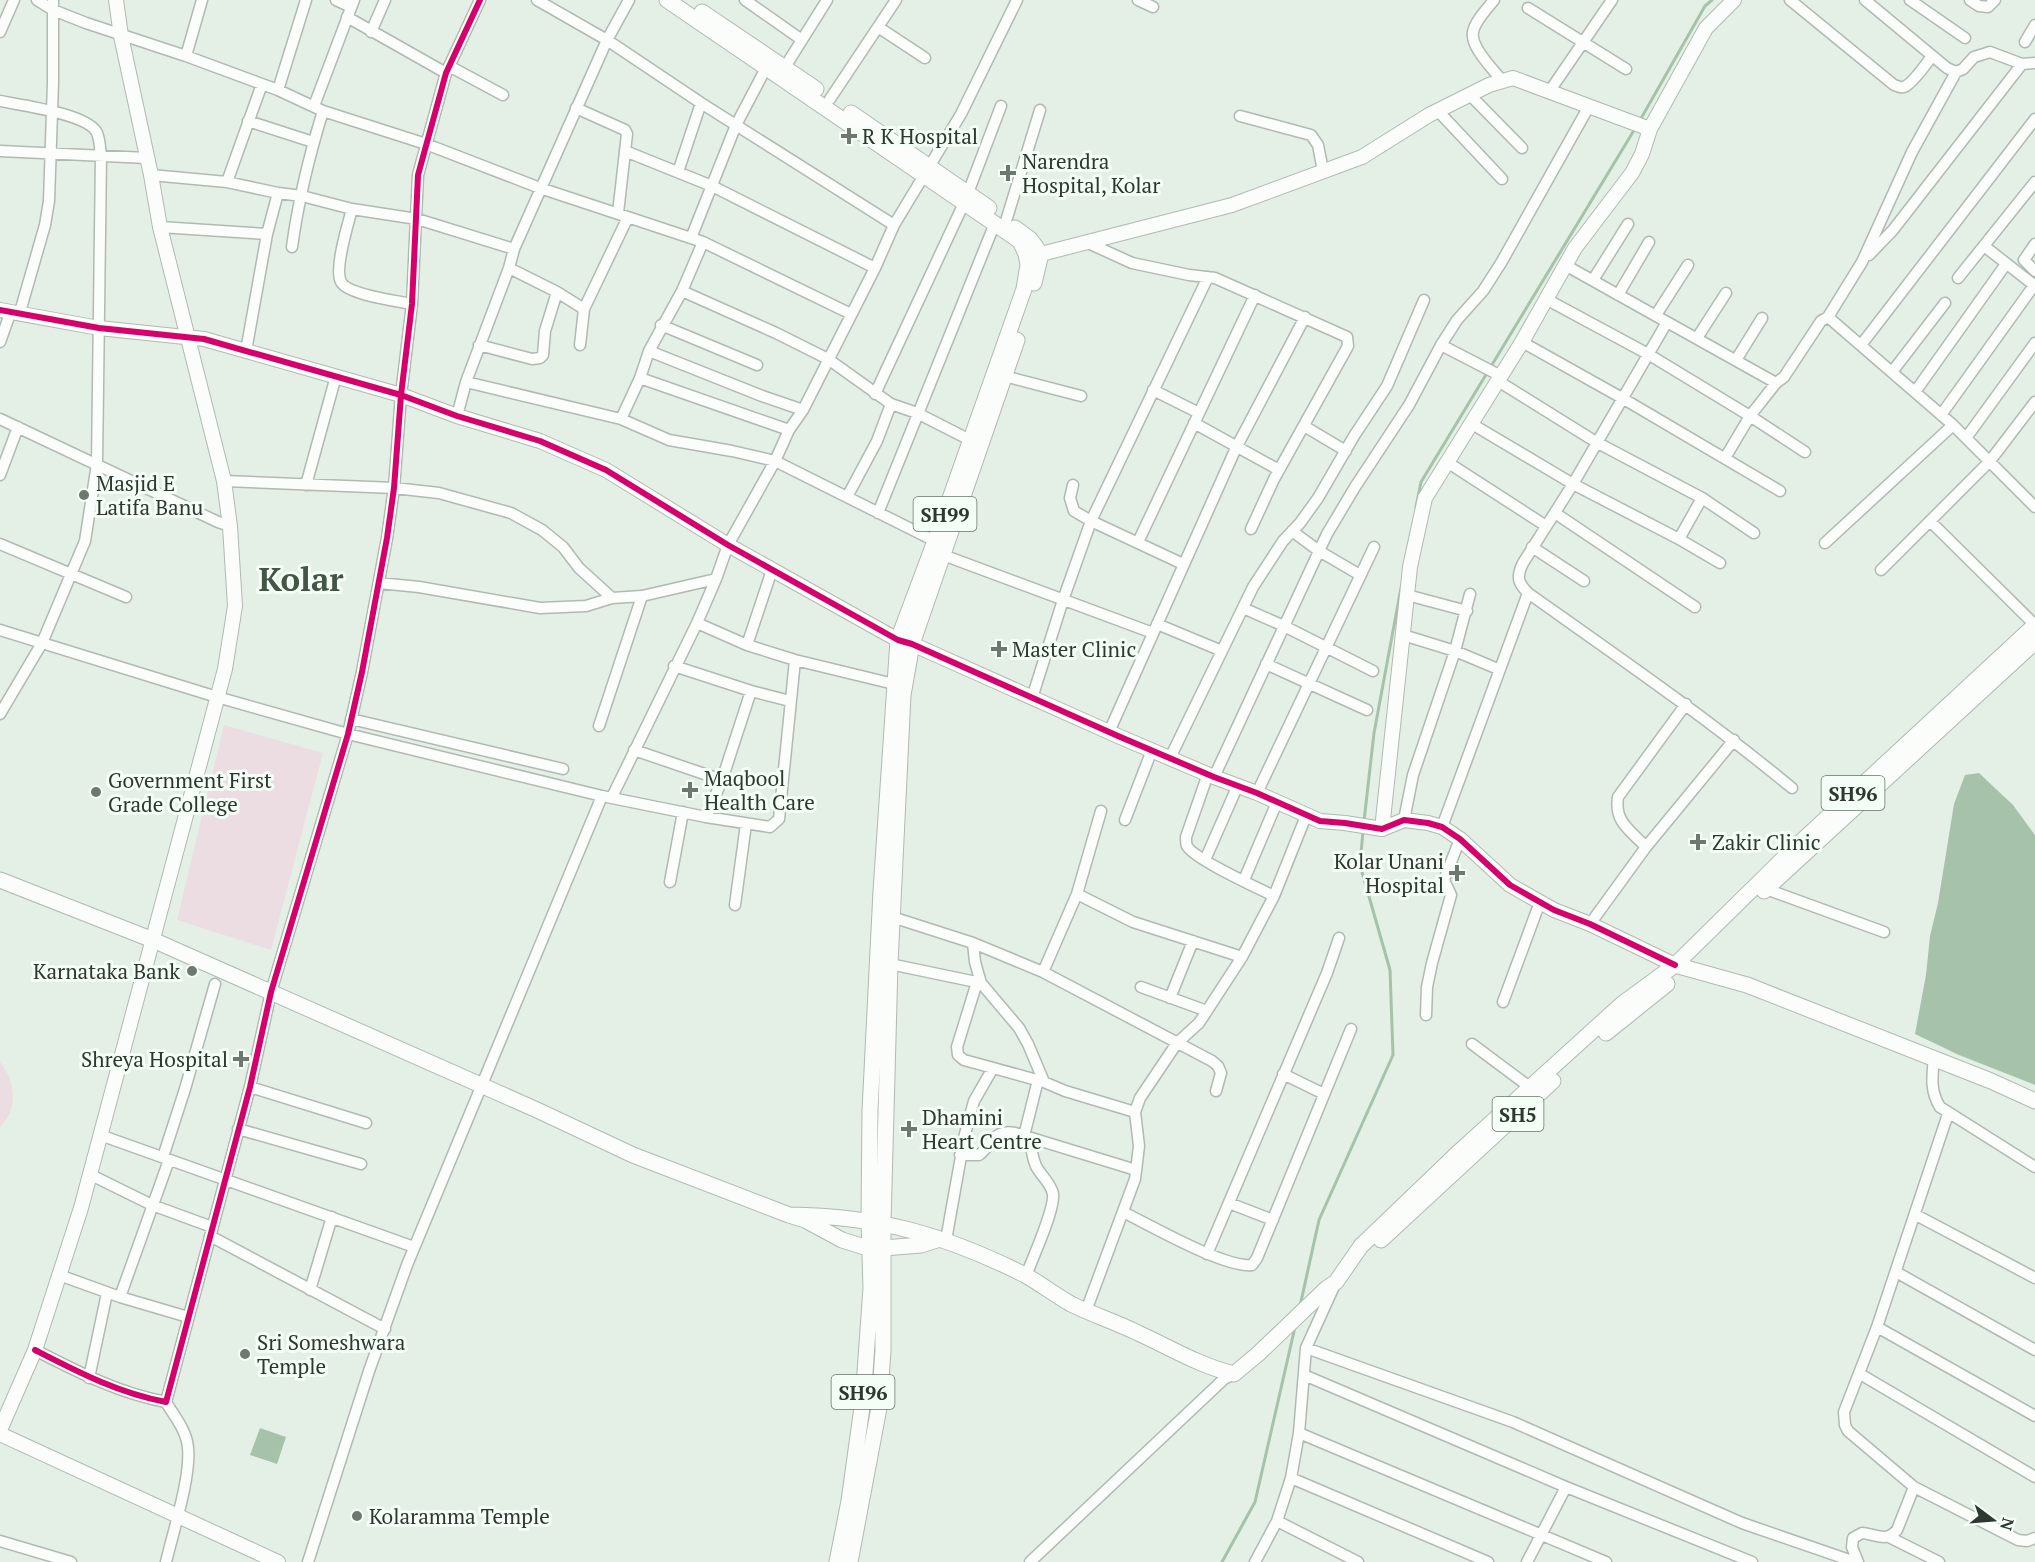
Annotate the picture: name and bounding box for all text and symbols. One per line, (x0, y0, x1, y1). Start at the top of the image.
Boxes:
place label: R K Hospital (862, 122, 978, 150)
marker: R K Hospital (840, 127, 858, 145)
place label: Narendra Hospital, Kolar (1022, 147, 1160, 199)
marker: Narendra Hospital, Kolar (999, 164, 1017, 182)
place label: Masjid E Latifa Banu (96, 469, 203, 521)
marker: Masjid E Latifa Banu (77, 488, 91, 502)
road number: SH99 (914, 497, 976, 531)
district label: Kolar (258, 557, 344, 600)
place label: Master Clinic (1012, 635, 1136, 663)
marker: Master Clinic (990, 640, 1008, 658)
place label: Maqbool Health Care (704, 764, 815, 816)
place label: Government First Grade College (108, 766, 272, 818)
road number: SH96 (1822, 776, 1884, 810)
marker: Maqbool Health Care (681, 781, 699, 799)
marker: Government First Grade College (89, 785, 103, 799)
place label: Zakir Clinic (1712, 828, 1821, 856)
marker: Zakir Clinic (1689, 833, 1707, 851)
place label: Kolar Unani Hospital (1334, 847, 1444, 899)
marker: Kolar Unani Hospital (1448, 864, 1466, 882)
place label: Karnataka Bank (33, 957, 180, 985)
marker: Karnataka Bank (185, 964, 199, 978)
place label: Shreya Hospital (81, 1045, 228, 1073)
marker: Shreya Hospital (232, 1050, 250, 1068)
road number: SH5 (1492, 1097, 1544, 1131)
place label: Dhamini Heart Centre (922, 1103, 1042, 1155)
marker: Dhamini Heart Centre (900, 1120, 918, 1138)
place label: Sri Someshwara Temple (257, 1328, 406, 1380)
marker: Sri Someshwara Temple (238, 1347, 252, 1361)
road number: SH96 (832, 1375, 894, 1409)
north arrow (1963, 1490, 2023, 1550)
place label: Kolaramma Temple (369, 1502, 550, 1530)
marker: Kolaramma Temple (350, 1509, 364, 1523)
text: N (1995, 1515, 2020, 1533)

